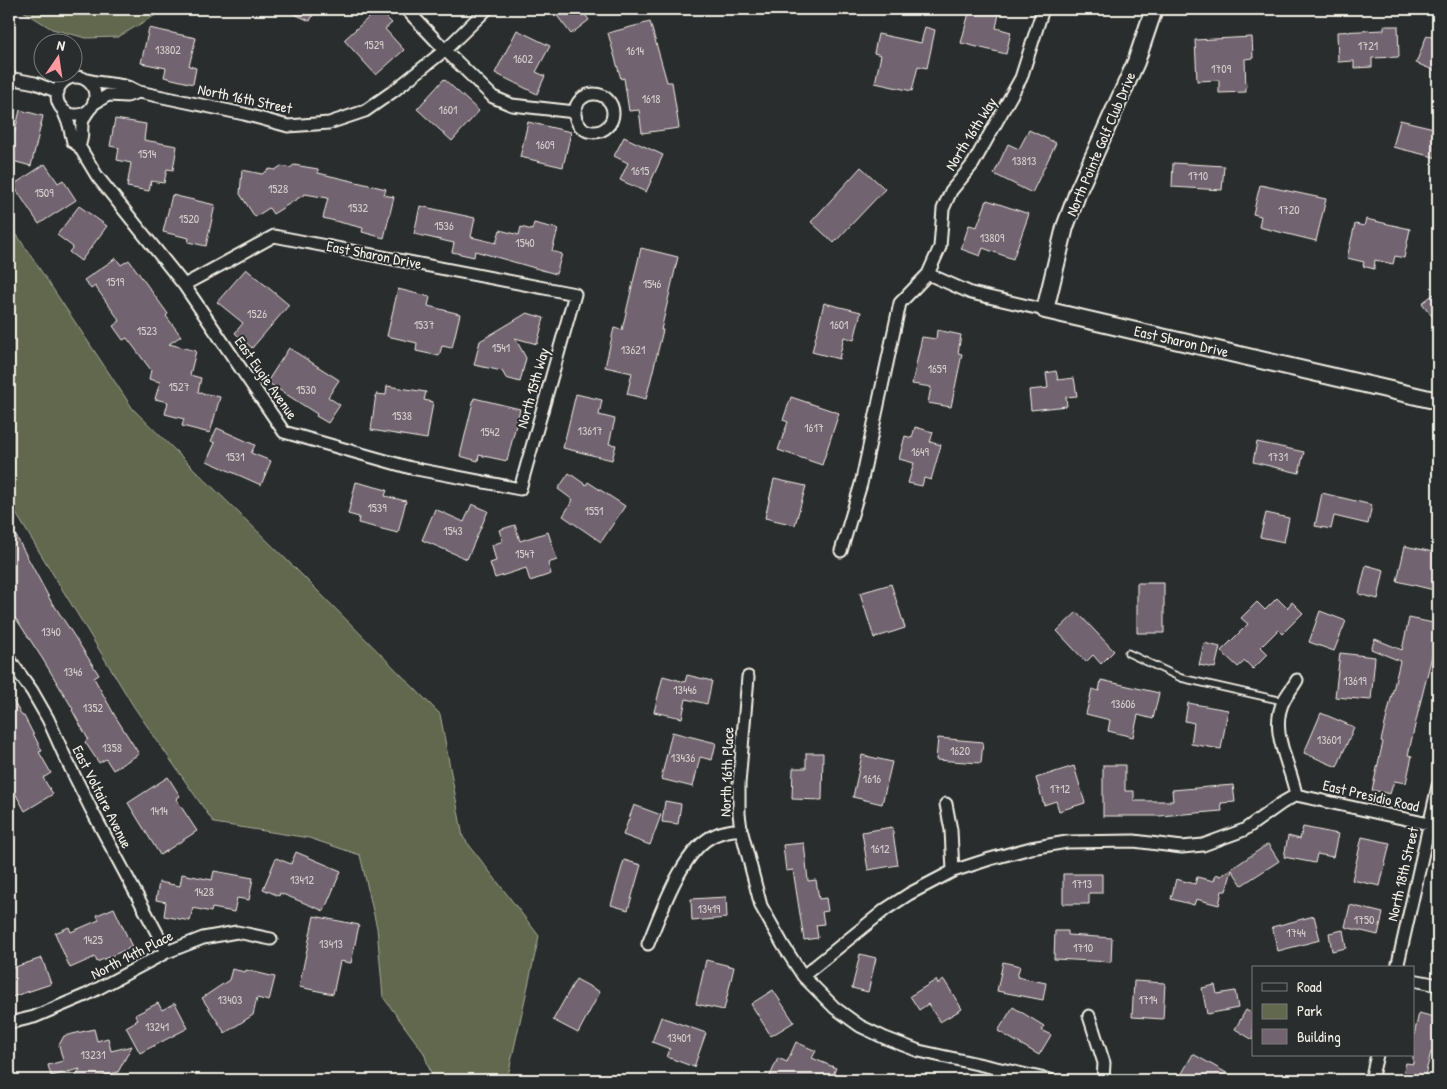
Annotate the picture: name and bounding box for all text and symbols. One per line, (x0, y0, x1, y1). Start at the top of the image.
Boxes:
north arrow (32, 32, 82, 82)
text: N (55, 35, 67, 55)
house number: 1529 (364, 36, 384, 53)
house number: 1721 (1358, 37, 1378, 54)
house number: 13802 (155, 41, 181, 58)
house number: 1614 (626, 42, 644, 59)
house number: 1602 (513, 50, 533, 67)
house number: 1709 (1211, 60, 1232, 77)
street label: North Pointe Golf Club Drive (1061, 68, 1140, 219)
street label: North 16th Street (196, 78, 295, 119)
house number: 1618 (642, 90, 660, 107)
street label: North 16th Way (940, 93, 1001, 174)
house number: 1601 (439, 101, 457, 118)
house number: 1609 (536, 136, 555, 153)
house number: 1514 (138, 145, 157, 162)
house number: 13813 (1012, 152, 1036, 169)
house number: 1615 (631, 162, 649, 179)
house number: 1710 (1188, 167, 1208, 184)
house number: 1528 (268, 180, 288, 197)
house number: 1509 (34, 184, 54, 201)
house number: 1532 (348, 199, 369, 216)
house number: 1720 (1278, 201, 1300, 218)
house number: 1520 (179, 210, 199, 227)
house number: 1536 (434, 217, 454, 234)
house number: 13809 (980, 229, 1005, 246)
house number: 1540 (515, 234, 535, 251)
street label: East Sharon Drive (325, 235, 423, 274)
house number: 1519 (106, 273, 125, 290)
house number: 1546 (643, 275, 662, 292)
house number: 1526 (247, 305, 267, 322)
house number: 1537 (414, 316, 434, 333)
house number: 1601 (830, 316, 848, 333)
street label: East Sharon Drive (1132, 320, 1231, 362)
house number: 1523 (137, 322, 157, 339)
street label: East Eugie Avenue (230, 332, 303, 423)
house number: 1541 (492, 339, 510, 356)
house number: 13621 (621, 341, 645, 358)
street label: North 15th Way (511, 345, 554, 431)
house number: 1659 (928, 360, 947, 377)
house number: 1527 (169, 378, 190, 395)
house number: 1530 (296, 381, 316, 398)
house number: 1538 (392, 407, 412, 424)
house number: 1617 (804, 419, 824, 436)
house number: 13617 (578, 422, 602, 439)
house number: 1542 (480, 423, 500, 440)
house number: 1649 (911, 443, 930, 460)
house number: 1531 (225, 448, 245, 465)
house number: 1731 (1268, 448, 1288, 465)
house number: 1539 (367, 499, 387, 516)
house number: 1551 (585, 502, 603, 519)
house number: 1543 (443, 522, 463, 539)
house number: 1547 (515, 545, 535, 562)
house number: 1340 (41, 623, 61, 640)
house number: 1346 (63, 663, 83, 680)
house number: 13619 (1343, 672, 1367, 689)
house number: 13446 (673, 681, 697, 698)
house number: 13606 (1111, 695, 1136, 712)
house number: 1352 (83, 699, 104, 716)
street label: North 16th Place (714, 727, 739, 817)
house number: 13601 (1317, 731, 1341, 748)
house number: 1358 (102, 739, 122, 756)
street label: East Voltaire Avenue (67, 742, 137, 852)
house number: 1620 (950, 742, 970, 759)
house number: 13436 (671, 749, 695, 766)
house number: 1616 (863, 770, 881, 787)
street label: East Presidio Road (1321, 774, 1422, 817)
house number: 1712 (1050, 780, 1071, 797)
house number: 1414 (150, 802, 168, 819)
street label: North 18th Street (1381, 824, 1424, 923)
house number: 1612 (870, 840, 890, 857)
house number: 13412 (290, 871, 314, 888)
house number: 1713 (1072, 875, 1092, 892)
house number: 1428 (194, 883, 214, 900)
house number: 13419 (698, 900, 721, 917)
house number: 1750 (1354, 911, 1374, 928)
house number: 1744 (1286, 924, 1306, 941)
street label: North 14th Place (87, 925, 176, 984)
house number: 1425 (83, 931, 103, 948)
house number: 13413 (319, 935, 343, 952)
house number: 1710 (1073, 939, 1093, 956)
legend (1252, 966, 1414, 1056)
text: Road (1297, 976, 1322, 997)
house number: 13403 (218, 991, 242, 1008)
house number: 1714 (1138, 991, 1158, 1008)
text: Park (1297, 1000, 1322, 1021)
house number: 13241 (145, 1018, 169, 1035)
text: Building (1297, 1026, 1341, 1047)
house number: 13401 (667, 1029, 691, 1046)
house number: 13231 (80, 1046, 106, 1063)

